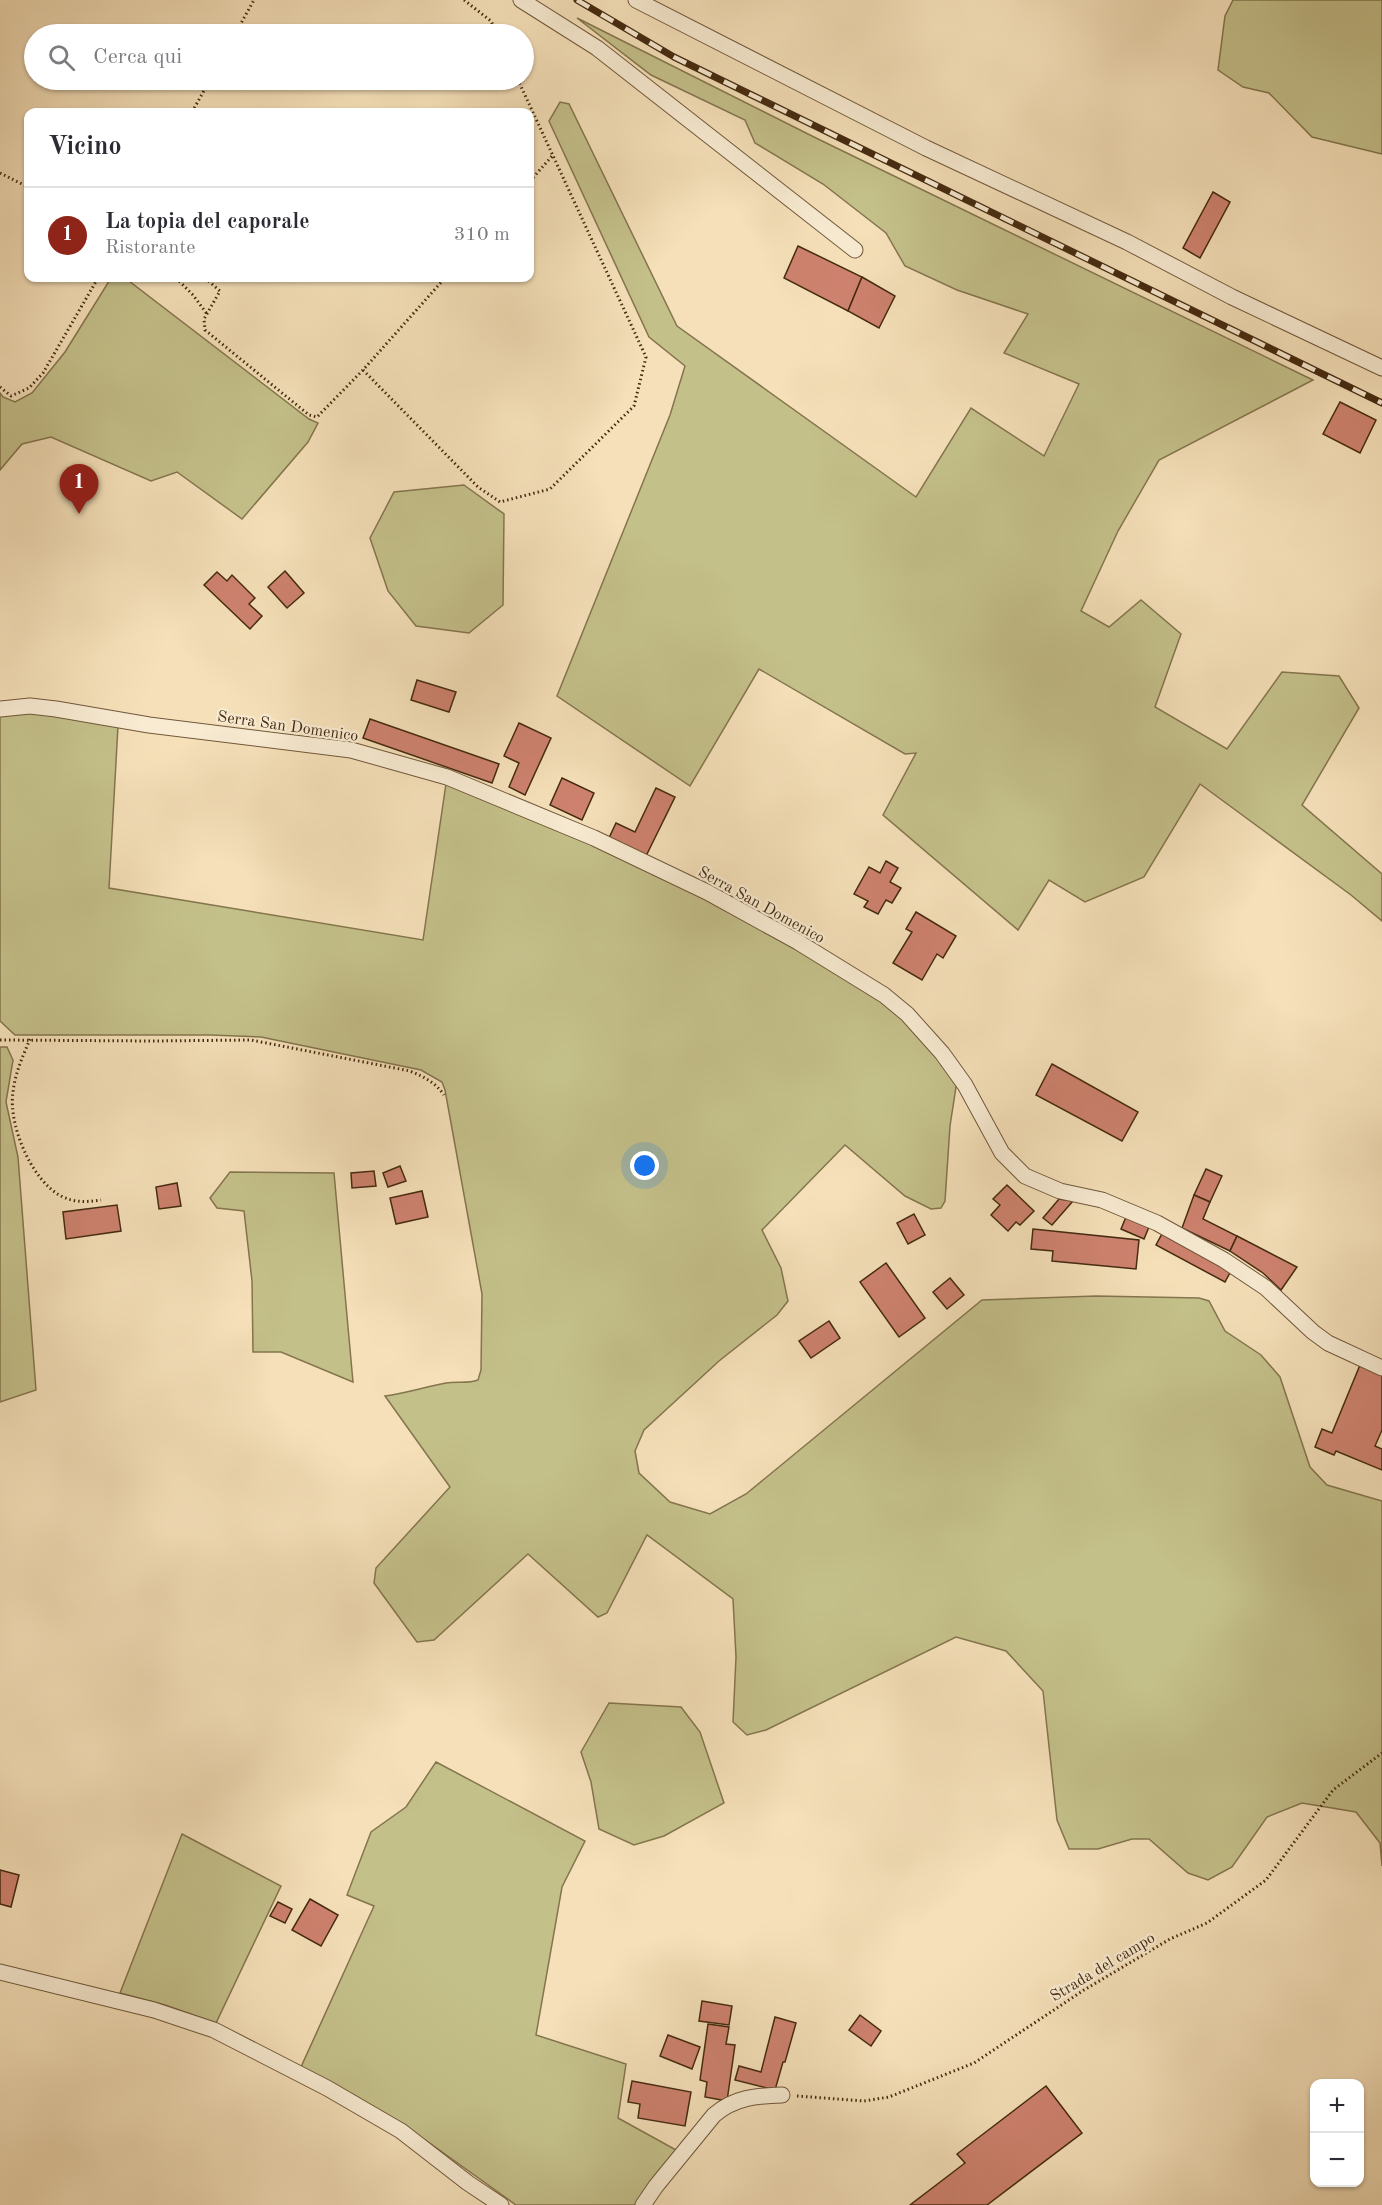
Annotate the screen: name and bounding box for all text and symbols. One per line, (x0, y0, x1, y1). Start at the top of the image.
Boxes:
search box (24, 24, 534, 90)
icon: search (45, 41, 78, 74)
text: Cerca qui (93, 46, 182, 68)
text: Vicino (48, 134, 122, 160)
text: La topia del caporale (105, 211, 310, 233)
text: 1 (62, 225, 73, 245)
text: 310 m (454, 225, 510, 245)
text: Ristorante (105, 238, 195, 258)
pin: 1 (60, 464, 98, 514)
street label: Serra San Domenico (216, 709, 359, 745)
street label: Serra San Domenico (695, 864, 827, 947)
your location (630, 1151, 659, 1180)
street label: Strada del campo (1048, 1930, 1158, 2005)
map controls (1310, 2079, 1364, 2187)
button: + (1310, 2079, 1364, 2133)
button: − (1310, 2133, 1364, 2187)

